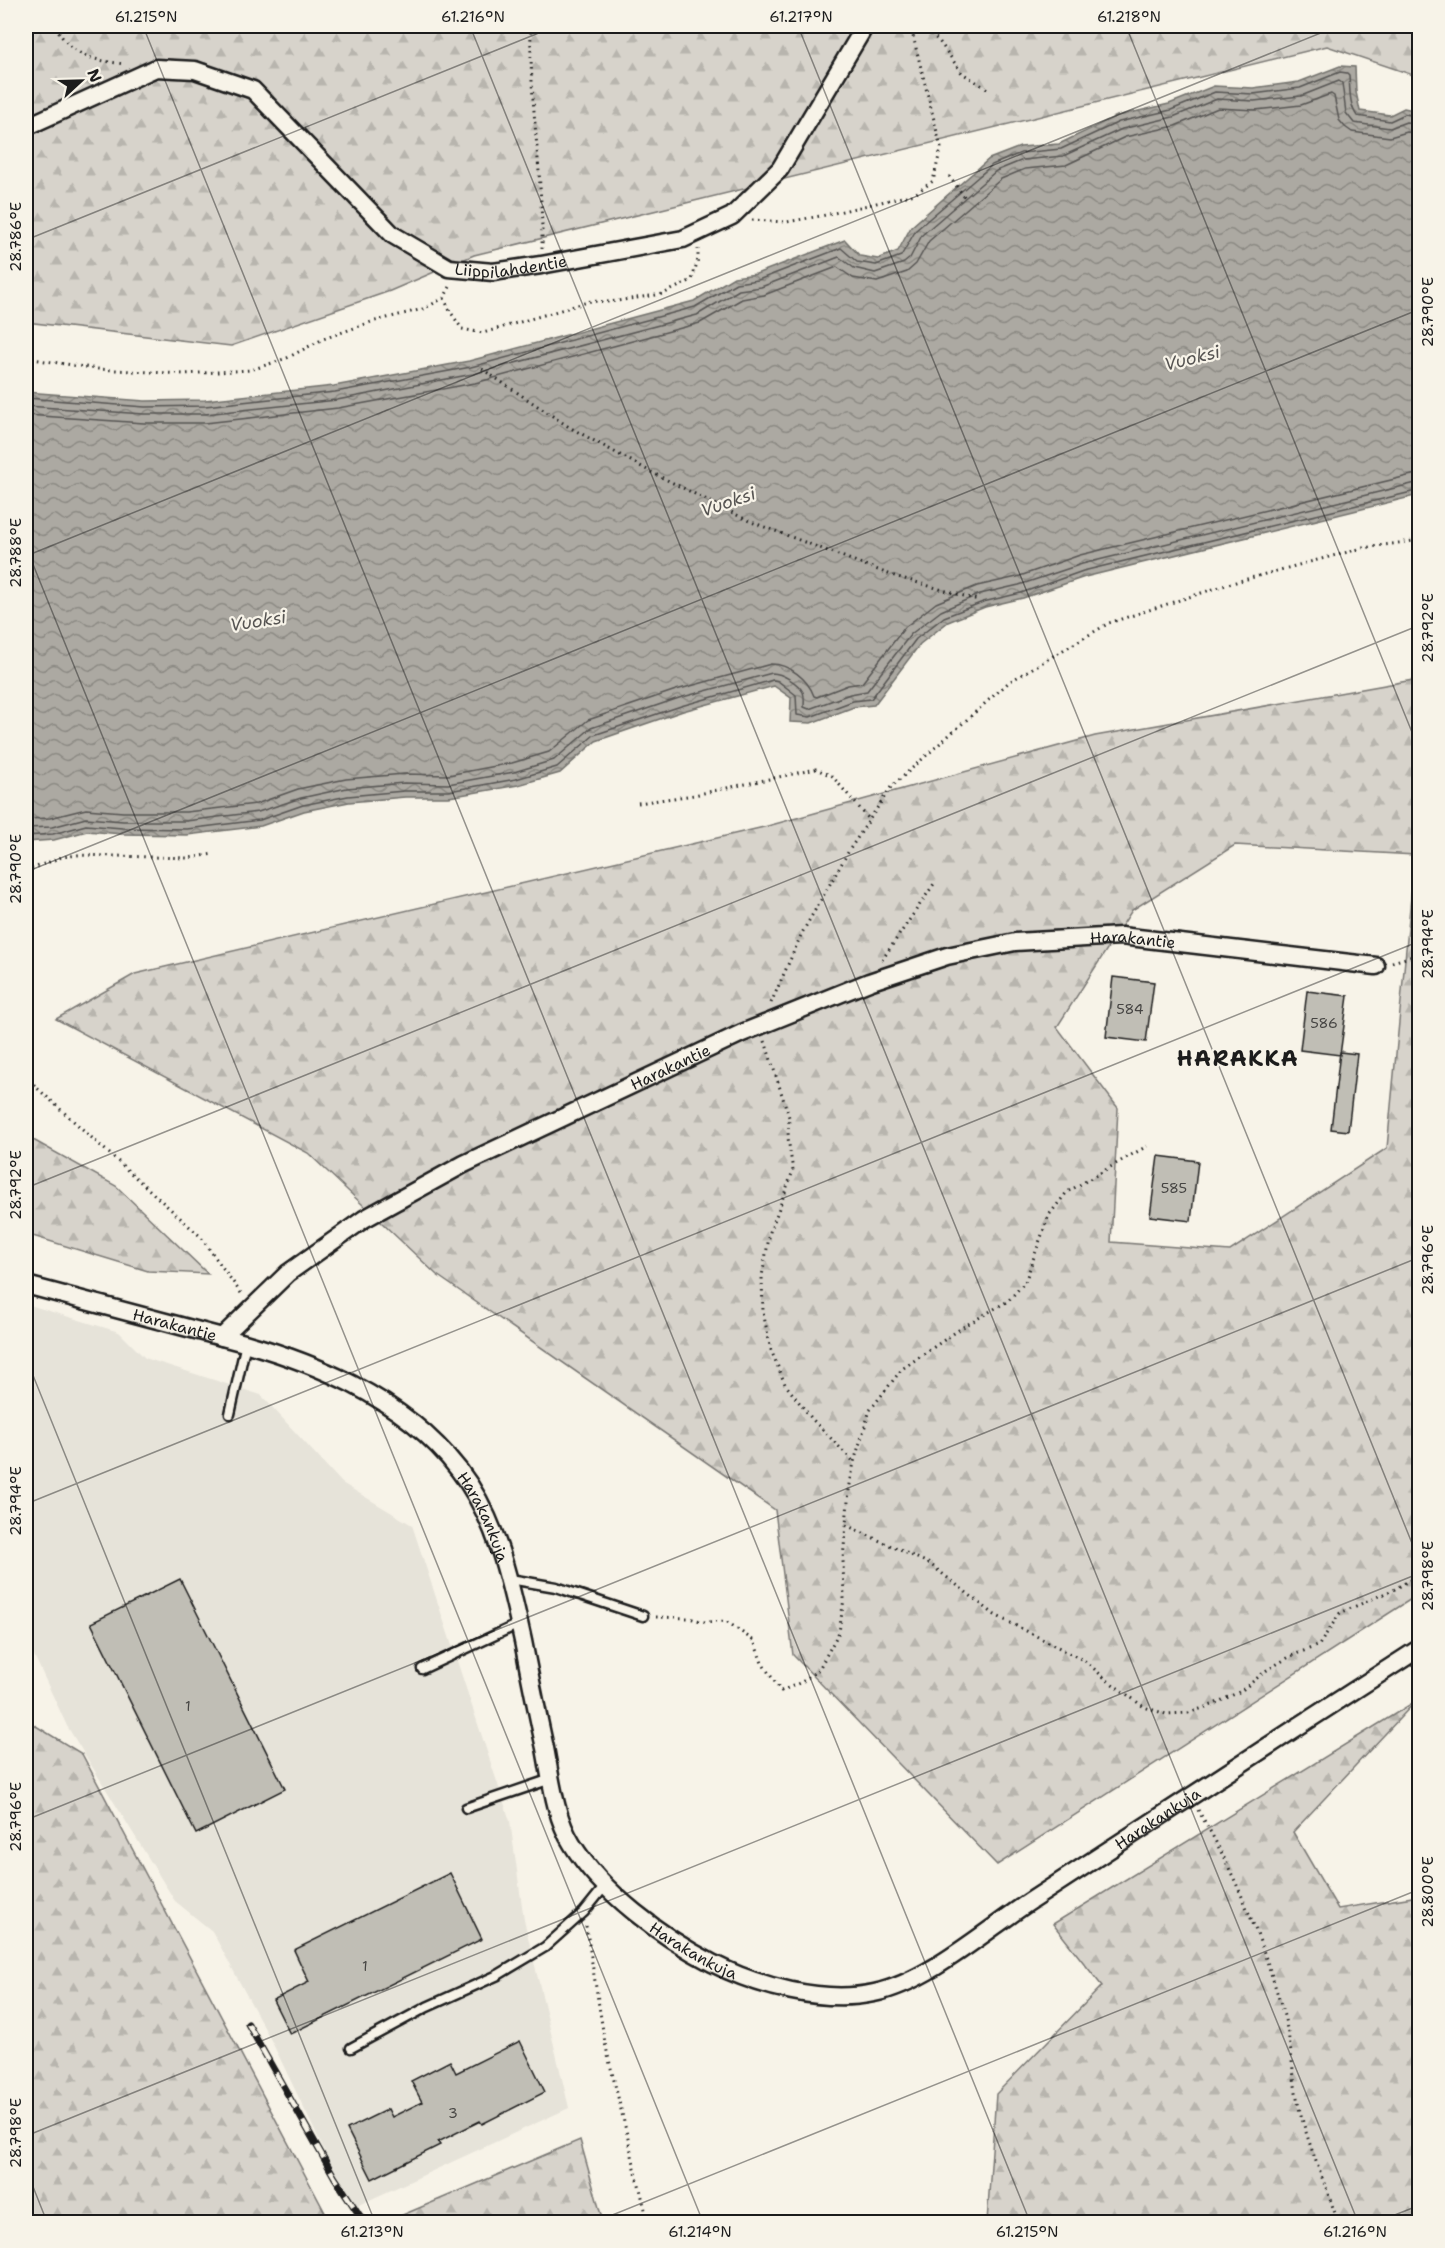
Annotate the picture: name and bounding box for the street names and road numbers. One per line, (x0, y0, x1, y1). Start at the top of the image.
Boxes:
street label: Liippilahdentie (454, 250, 568, 283)
street label: Harakantie (1089, 925, 1177, 953)
street label: Harakantie (627, 1039, 714, 1095)
street label: Harakantie (131, 1303, 219, 1346)
street label: Harakankuja (453, 1467, 514, 1565)
street label: Harakankuja (1110, 1783, 1204, 1854)
street label: Harakankuja (645, 1917, 741, 1984)

